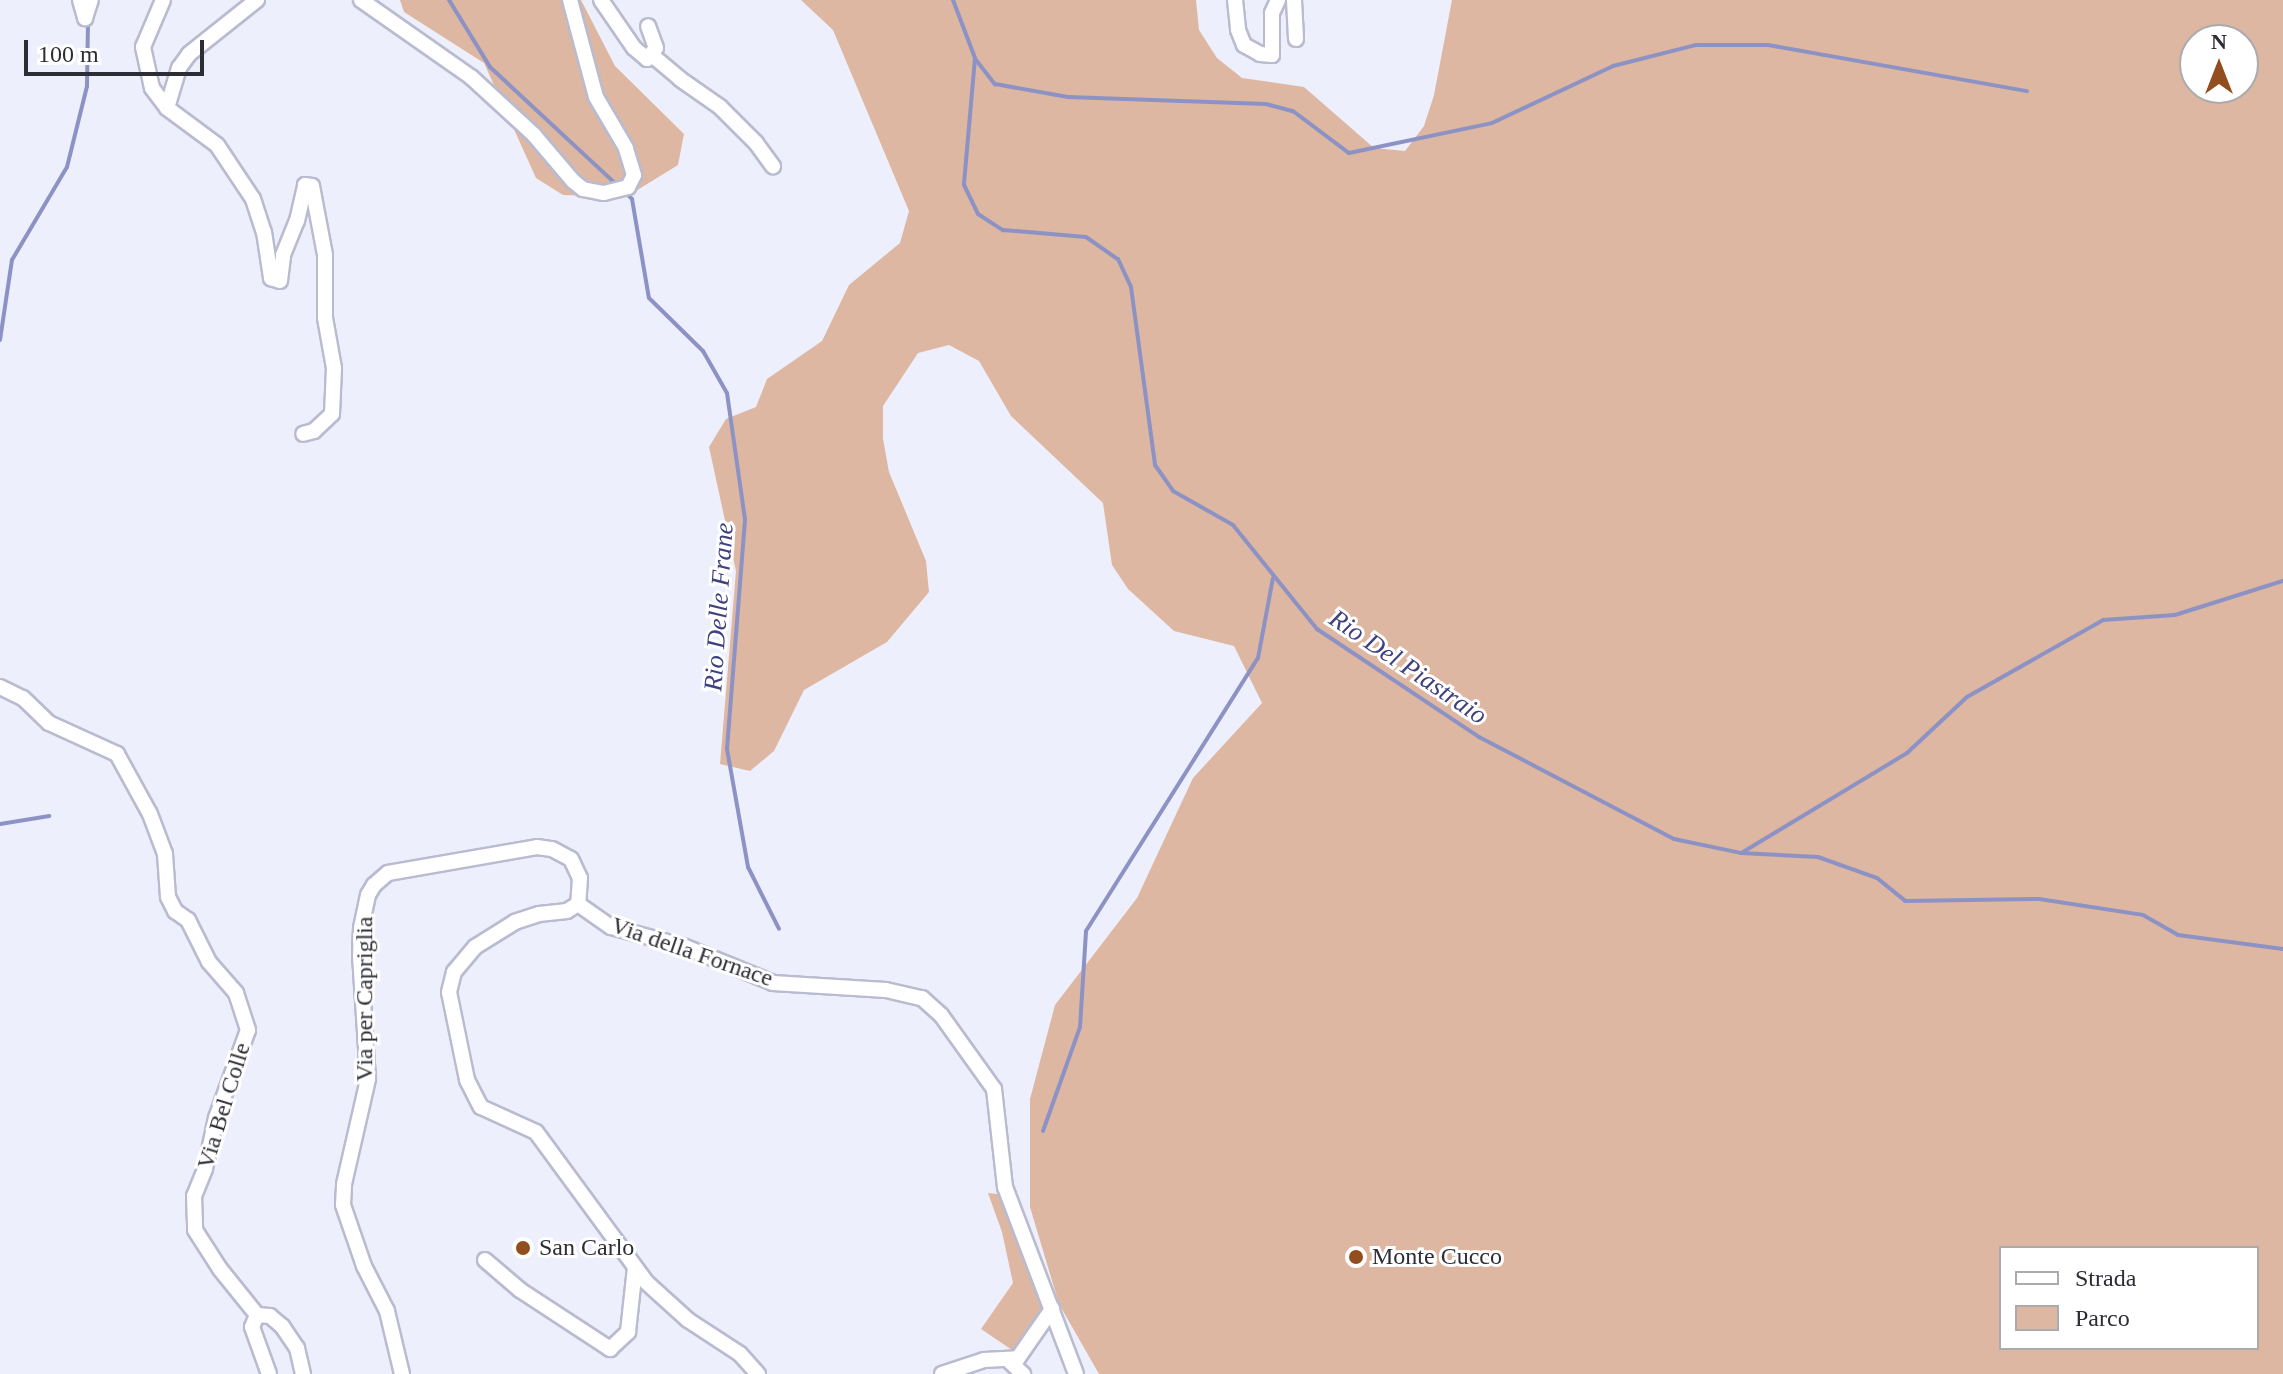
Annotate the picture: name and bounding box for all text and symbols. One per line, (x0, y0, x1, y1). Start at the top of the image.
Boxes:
scale bar (28, 24, 208, 74)
north arrow (2179, 24, 2259, 104)
text: N (2211, 29, 2227, 54)
text: 100 m (38, 41, 99, 67)
water label: Rio Delle Frane (698, 522, 740, 692)
water label: Rio Del Piastraio (1323, 603, 1493, 731)
street label: Via della Fornace (607, 911, 777, 993)
street label: Via per Capriglia (351, 916, 379, 1082)
street label: Via Bel Colle (191, 1039, 257, 1173)
place label: San Carlo (539, 1234, 634, 1262)
marker: San Carlo (514, 1239, 532, 1257)
place label: Monte Cucco (1372, 1243, 1502, 1271)
legend (1999, 1246, 2259, 1350)
marker: Monte Cucco (1347, 1248, 1365, 1266)
text: Strada (2075, 1265, 2136, 1291)
text: Parco (2075, 1305, 2130, 1331)

